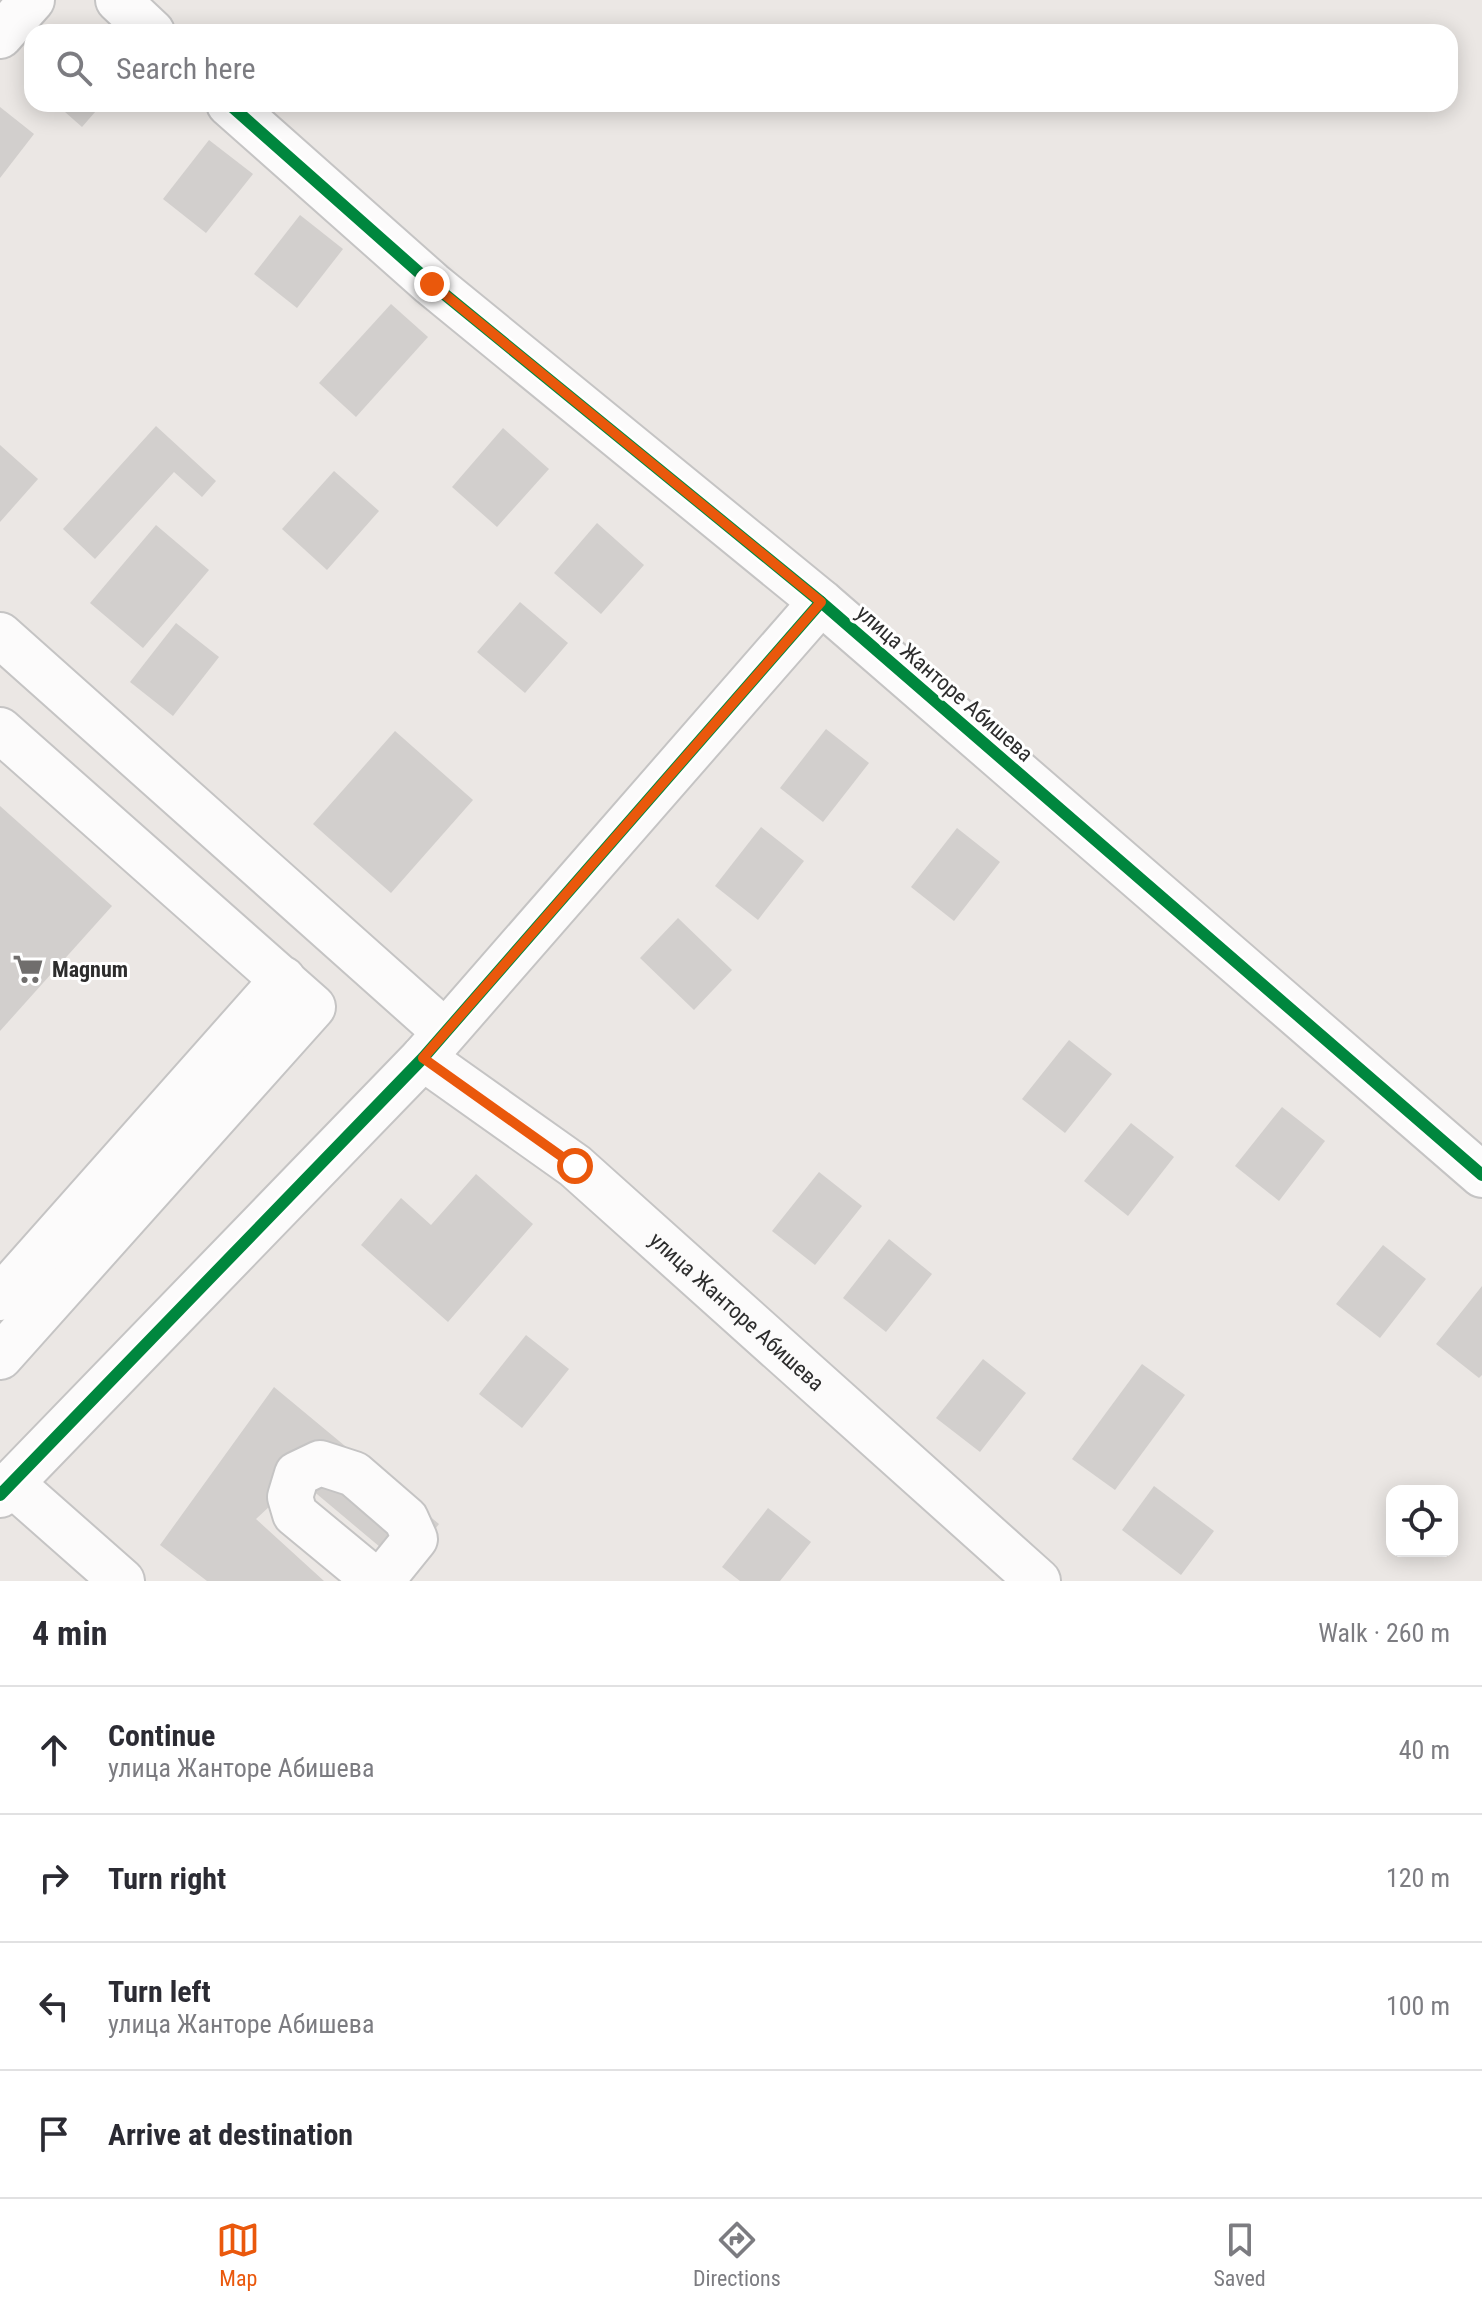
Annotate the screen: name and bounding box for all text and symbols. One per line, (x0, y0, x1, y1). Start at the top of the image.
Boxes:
search box (24, 24, 1458, 112)
icon: search (52, 46, 96, 90)
text: Search here (116, 51, 256, 86)
route end (414, 266, 450, 302)
street label: улица Жанторе Абишева (851, 600, 1038, 767)
supermarket icon: Magnum (11, 952, 45, 986)
place label: Magnum (52, 957, 128, 982)
route start (557, 1148, 593, 1184)
street label: улица Жанторе Абишева (644, 1227, 829, 1396)
map controls (1386, 1485, 1458, 1557)
button: locate (1386, 1485, 1458, 1557)
text: 4 min (32, 1613, 108, 1653)
text: Walk · 260 m (1318, 1618, 1450, 1648)
text: Continue (108, 1718, 215, 1753)
icon: ahead (32, 1728, 76, 1772)
text: 40 m (1399, 1735, 1450, 1765)
text: улица Жанторе Абишева (108, 1753, 374, 1783)
icon: right (32, 1856, 76, 1900)
text: Turn right (108, 1861, 226, 1896)
text: 120 m (1386, 1863, 1450, 1893)
text: Turn left (108, 1974, 211, 2009)
icon: left (32, 1984, 76, 2028)
text: 100 m (1386, 1991, 1450, 2021)
text: улица Жанторе Абишева (108, 2009, 374, 2039)
icon: arrive (32, 2112, 76, 2156)
text: Arrive at destination (108, 2117, 353, 2152)
tab: Map (216, 2218, 260, 2291)
tab: Directions (693, 2218, 781, 2291)
tab: Saved (1213, 2218, 1266, 2291)

